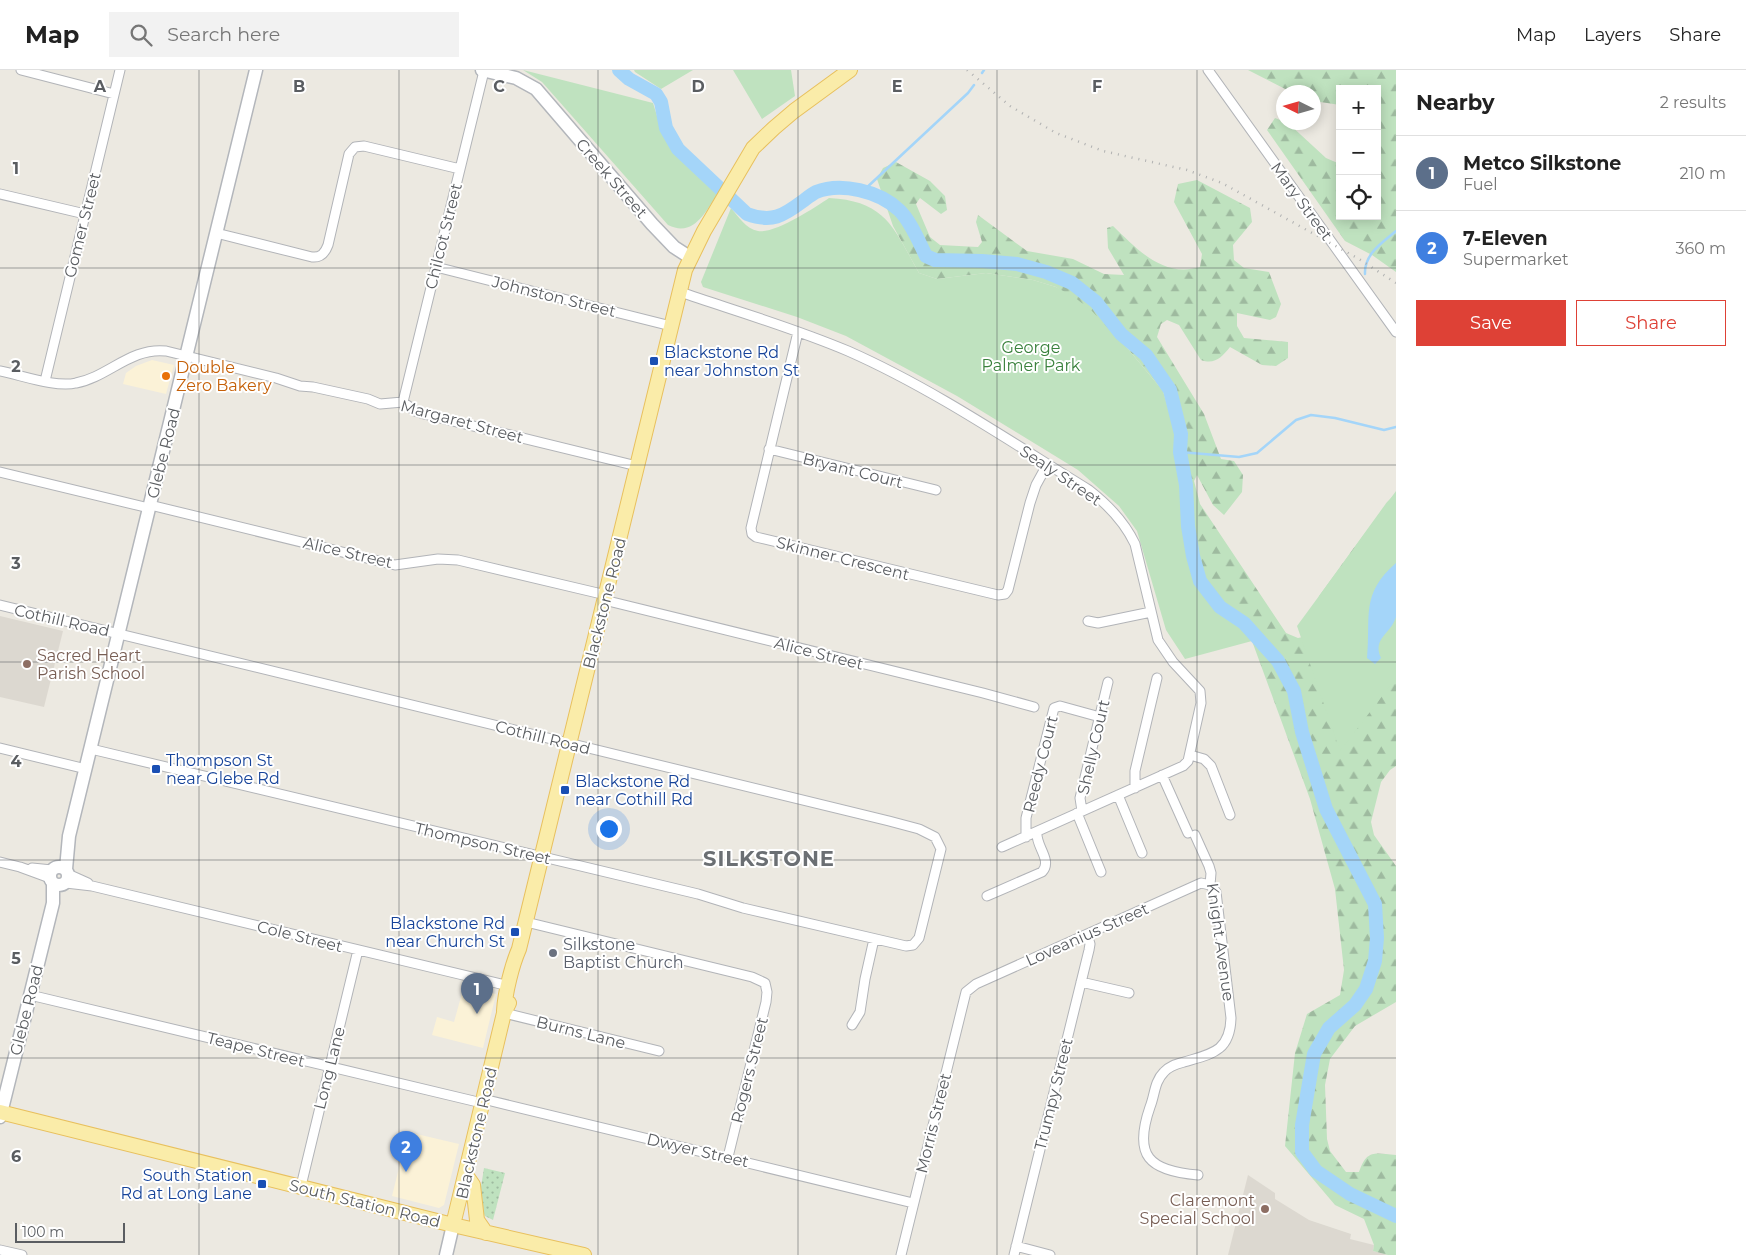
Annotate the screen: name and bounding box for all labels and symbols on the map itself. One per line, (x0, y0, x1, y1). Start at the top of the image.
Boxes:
text: A (93, 77, 107, 96)
text: B (293, 77, 305, 96)
text: C (493, 77, 505, 96)
text: D (691, 77, 705, 96)
text: E (892, 77, 902, 96)
text: F (1092, 77, 1102, 96)
north arrow (1276, 85, 1321, 130)
street label: Creek Street (572, 135, 652, 222)
street label: Mary Street (1267, 158, 1337, 245)
text: 1 (13, 159, 19, 178)
street label: Gomer Street (60, 170, 105, 280)
street label: Chilcot Street (421, 181, 466, 291)
street label: Johnston Street (489, 272, 618, 321)
park label: George Palmer Park (982, 338, 1081, 375)
place label: Blackstone Rd near Johnston St (664, 343, 800, 380)
marker: Blackstone Rd near Johnston St (648, 355, 660, 367)
text: 2 (11, 357, 21, 376)
place label: Double Zero Bakery (176, 358, 272, 395)
marker: Double Zero Bakery (160, 370, 172, 382)
street label: Margaret Street (398, 396, 526, 447)
street label: Glebe Road (143, 406, 184, 500)
street label: Sealy Street (1016, 441, 1105, 510)
street label: Bryant Court (801, 449, 905, 492)
street label: Alice Street (301, 533, 395, 572)
street label: Skinner Crescent (774, 533, 912, 584)
street label: Blackstone Road (579, 536, 630, 671)
text: 3 (10, 554, 21, 573)
street label: Cothill Road (12, 600, 111, 641)
street label: Alice Street (772, 633, 866, 674)
place label: Sacred Heart Parish School (37, 646, 145, 683)
marker: Sacred Heart Parish School (21, 658, 33, 670)
street label: Shelly Court (1073, 697, 1114, 796)
street label: Reedy Court (1019, 713, 1062, 815)
street label: Cothill Road (493, 717, 592, 758)
place label: Thompson St near Glebe Rd (166, 751, 280, 788)
text: 4 (10, 752, 22, 771)
marker: Thompson St near Glebe Rd (150, 763, 162, 775)
place label: Blackstone Rd near Cothill Rd (575, 772, 693, 809)
marker: Blackstone Rd near Cothill Rd (559, 784, 571, 796)
your location (596, 816, 622, 842)
street label: Thompson Street (413, 819, 553, 868)
district label: SILKSTONE (703, 846, 835, 871)
street label: Knight Avenue (1203, 882, 1238, 1002)
street label: Loveanius Street (1023, 899, 1152, 970)
place label: Blackstone Rd near Church St (385, 914, 505, 951)
street label: Cole Street (255, 917, 345, 956)
marker: Blackstone Rd near Church St (509, 926, 521, 938)
place label: Silkstone Baptist Church (563, 935, 683, 972)
marker: Silkstone Baptist Church (547, 947, 559, 959)
text: 5 (11, 949, 21, 968)
street label: Glebe Road (6, 963, 47, 1057)
pin: 1 (461, 973, 493, 1014)
street label: Burns Lane (534, 1012, 627, 1053)
street label: Rogers Street (727, 1014, 772, 1125)
street label: Long Lane (310, 1025, 349, 1111)
street label: Teape Street (205, 1028, 307, 1071)
street label: Trumpy Street (1030, 1036, 1077, 1152)
street label: Blackstone Road (452, 1065, 501, 1201)
street label: Morris Street (912, 1071, 955, 1175)
street label: Dwyer Street (645, 1130, 751, 1172)
pin: 2 (390, 1131, 422, 1172)
text: 6 (11, 1147, 21, 1166)
place label: South Station Rd at Long Lane (121, 1166, 252, 1203)
street label: South Station Road (287, 1175, 443, 1231)
marker: South Station Rd at Long Lane (256, 1178, 268, 1190)
place label: Claremont Special School (1140, 1191, 1255, 1228)
marker: Claremont Special School (1259, 1203, 1271, 1215)
scale bar (15, 1220, 125, 1243)

